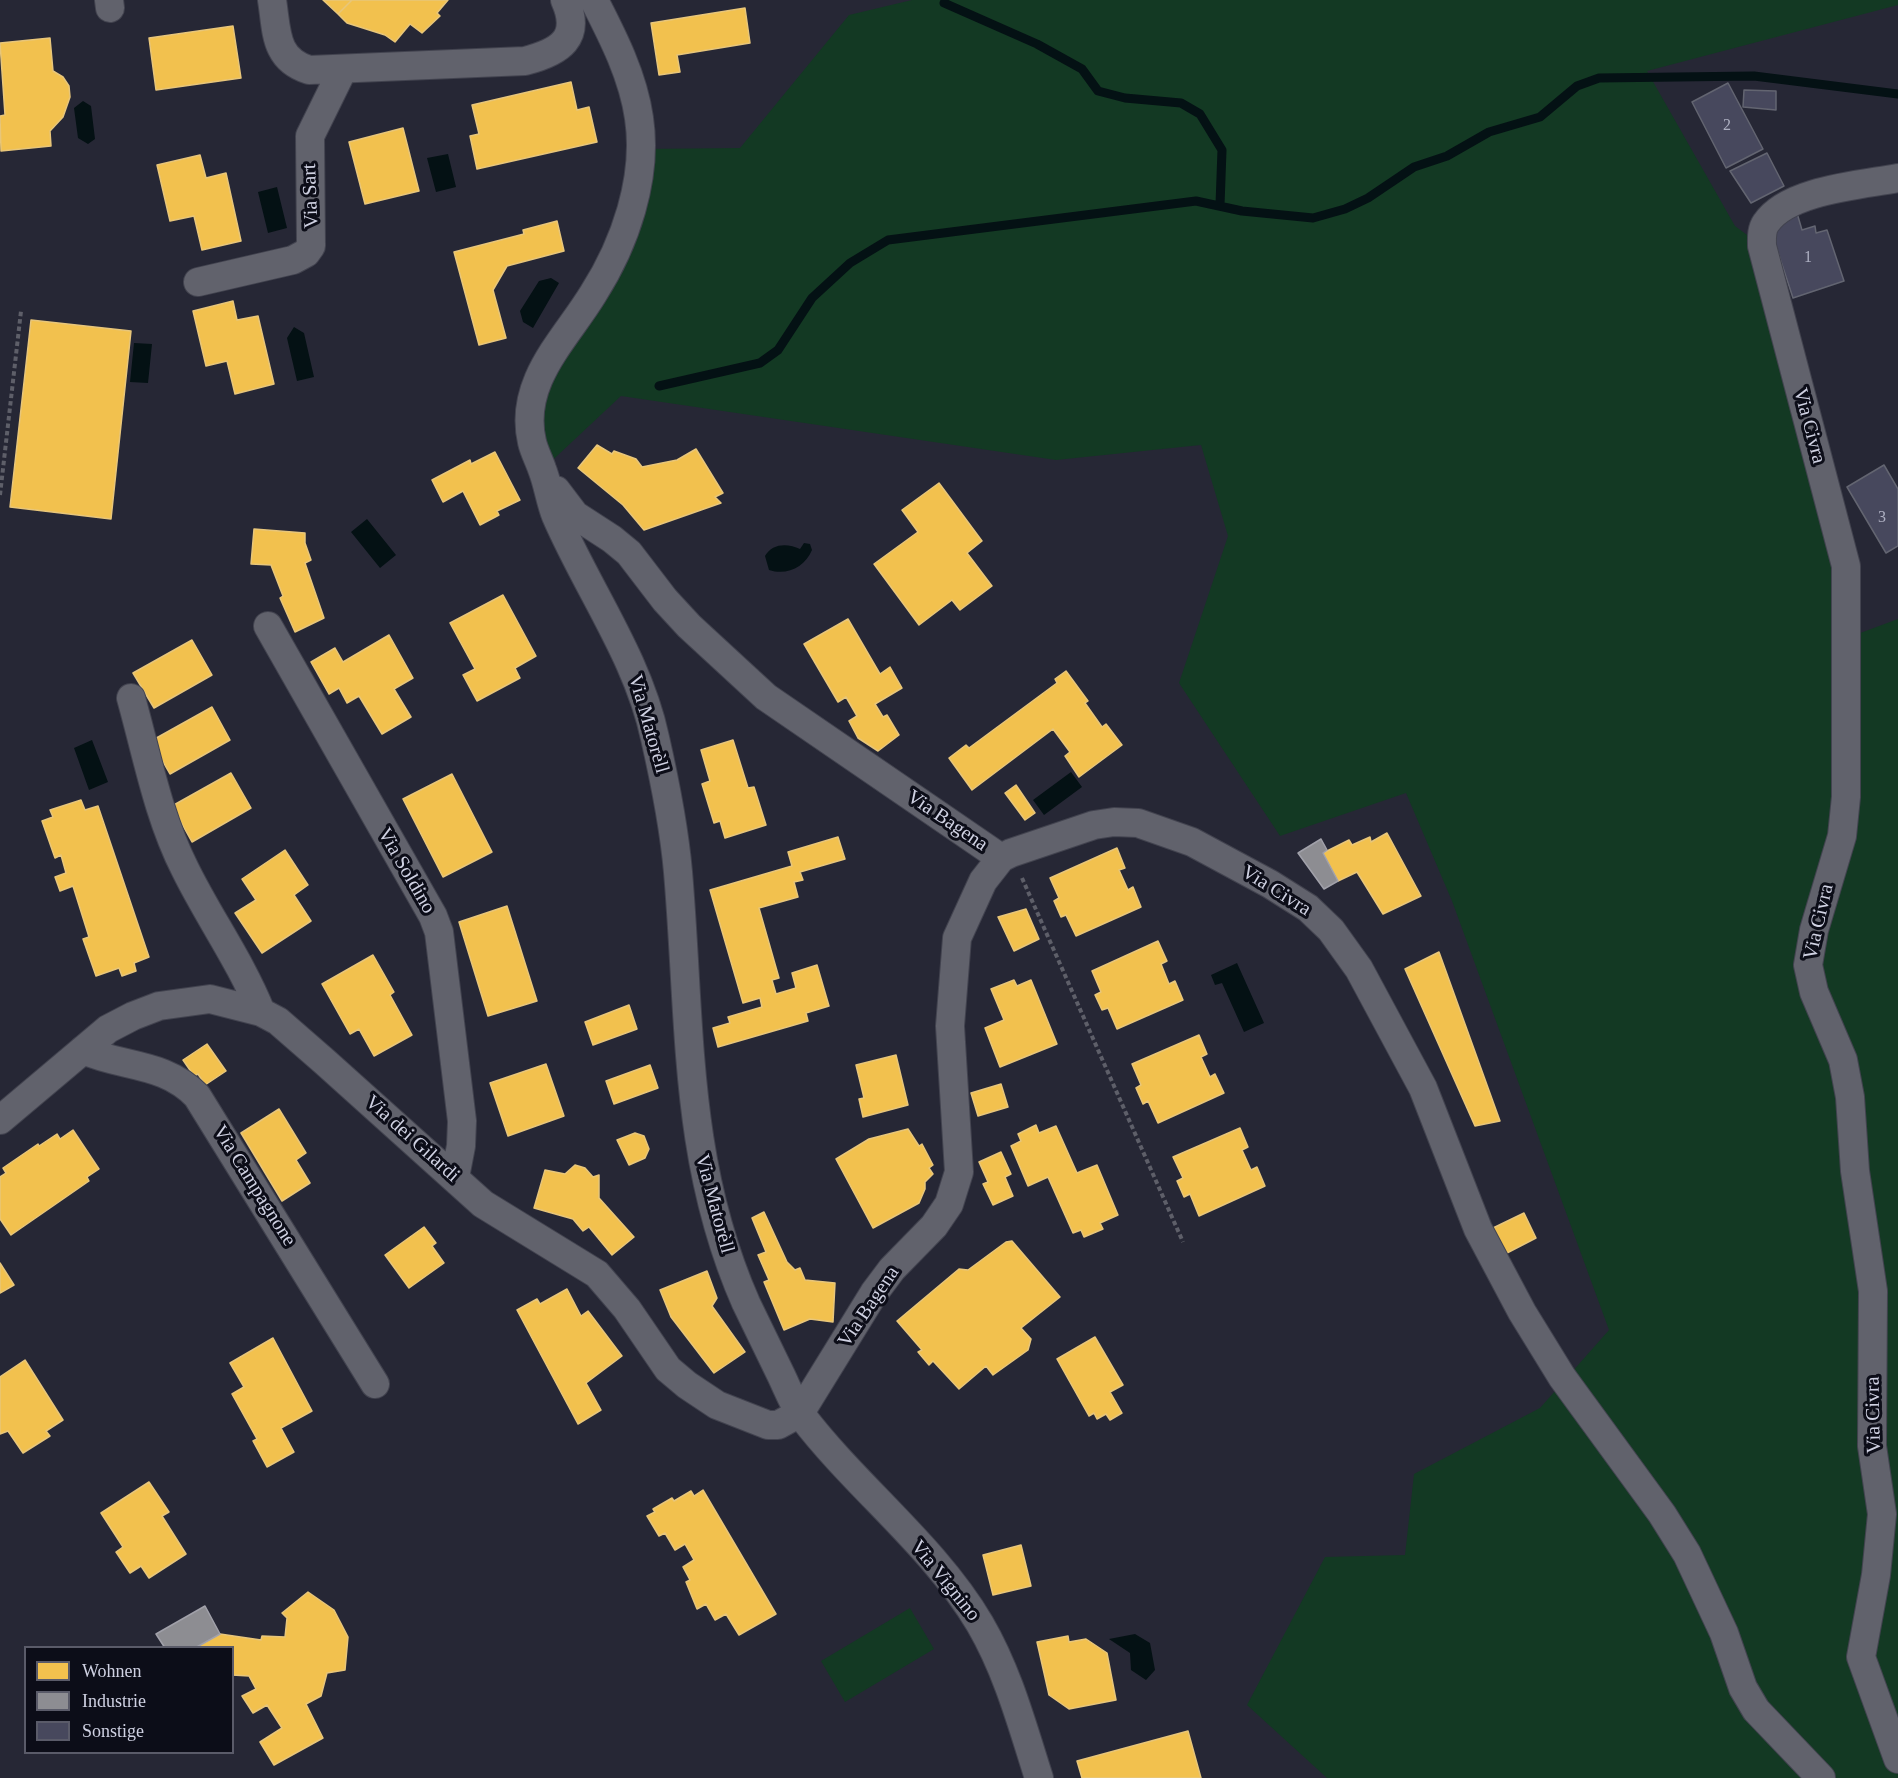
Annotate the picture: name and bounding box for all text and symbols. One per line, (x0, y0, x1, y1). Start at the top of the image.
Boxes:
house number: 2 (1723, 116, 1731, 136)
street label: Via Sart (298, 163, 324, 229)
house number: 1 (1804, 248, 1812, 268)
street label: Via Civra (1787, 386, 1831, 466)
house number: 3 (1878, 508, 1886, 528)
street label: Via Matorèll (622, 672, 674, 776)
street label: Via Bagena (902, 785, 992, 857)
street label: Via Soldino (372, 824, 440, 918)
street label: Via Civra (1237, 860, 1315, 922)
street label: Via Civra (1799, 882, 1839, 962)
street label: Via dei Gilardi (360, 1090, 464, 1188)
street label: Via Campagnone (207, 1121, 301, 1251)
street label: Via Matorèll (689, 1152, 739, 1256)
street label: Via Bagena (833, 1262, 905, 1352)
street label: Via Civra (1861, 1376, 1887, 1454)
street label: Via Vignino (905, 1536, 985, 1626)
legend (24, 1646, 234, 1754)
text: Wohnen (82, 1661, 142, 1681)
text: Industrie (82, 1691, 146, 1711)
text: Sonstige (82, 1721, 144, 1741)

